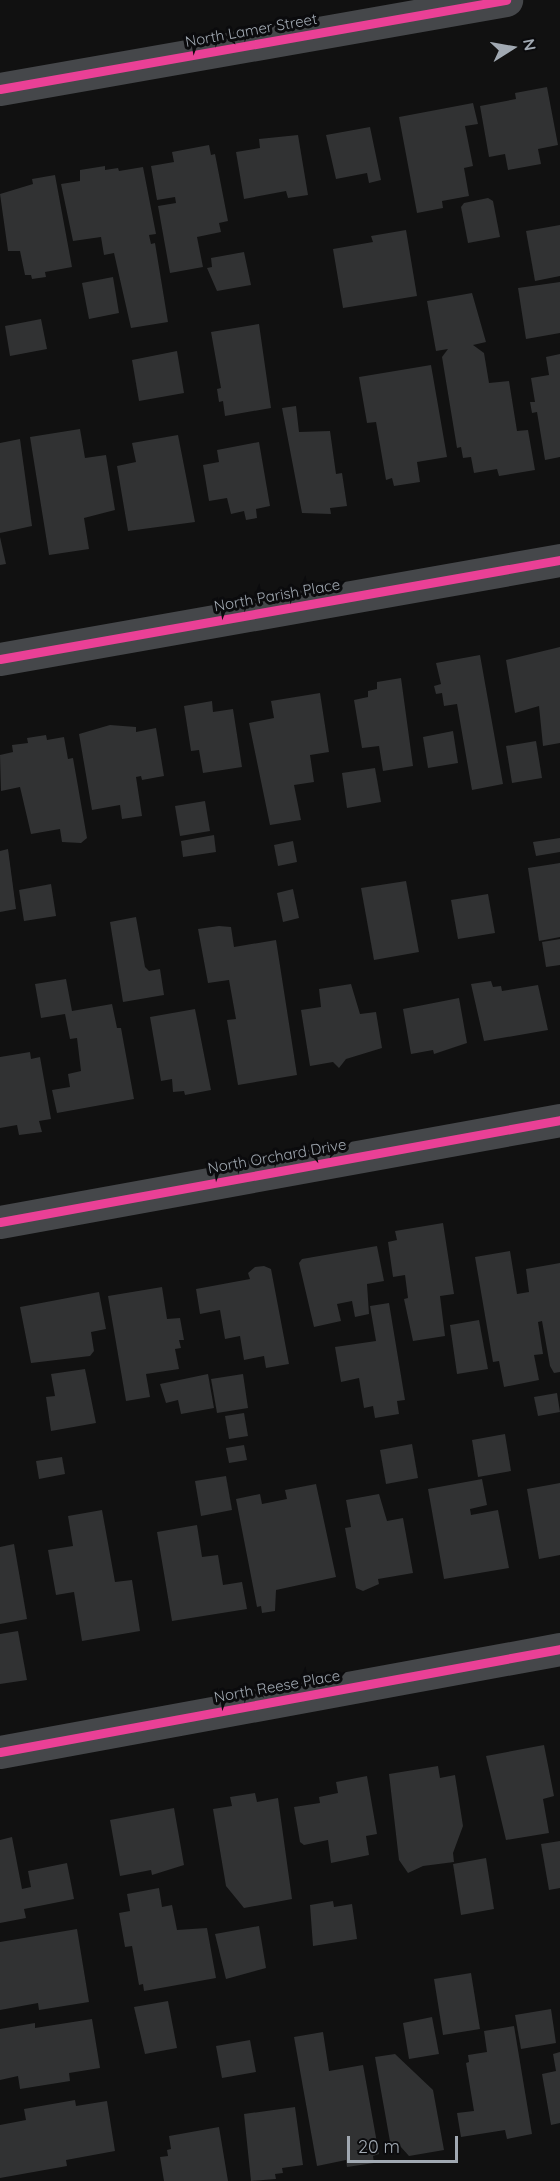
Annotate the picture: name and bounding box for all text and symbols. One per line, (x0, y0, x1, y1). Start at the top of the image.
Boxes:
street label: North Lamer Street (184, 10, 318, 50)
north arrow (482, 18, 542, 78)
text: N (519, 37, 541, 52)
street label: North Parish Place (213, 575, 341, 615)
street label: North Orchard Drive (206, 1135, 348, 1177)
street label: North Reese Place (213, 1666, 341, 1706)
scale bar (350, 2124, 461, 2162)
text: 20 m (358, 2135, 400, 2158)

